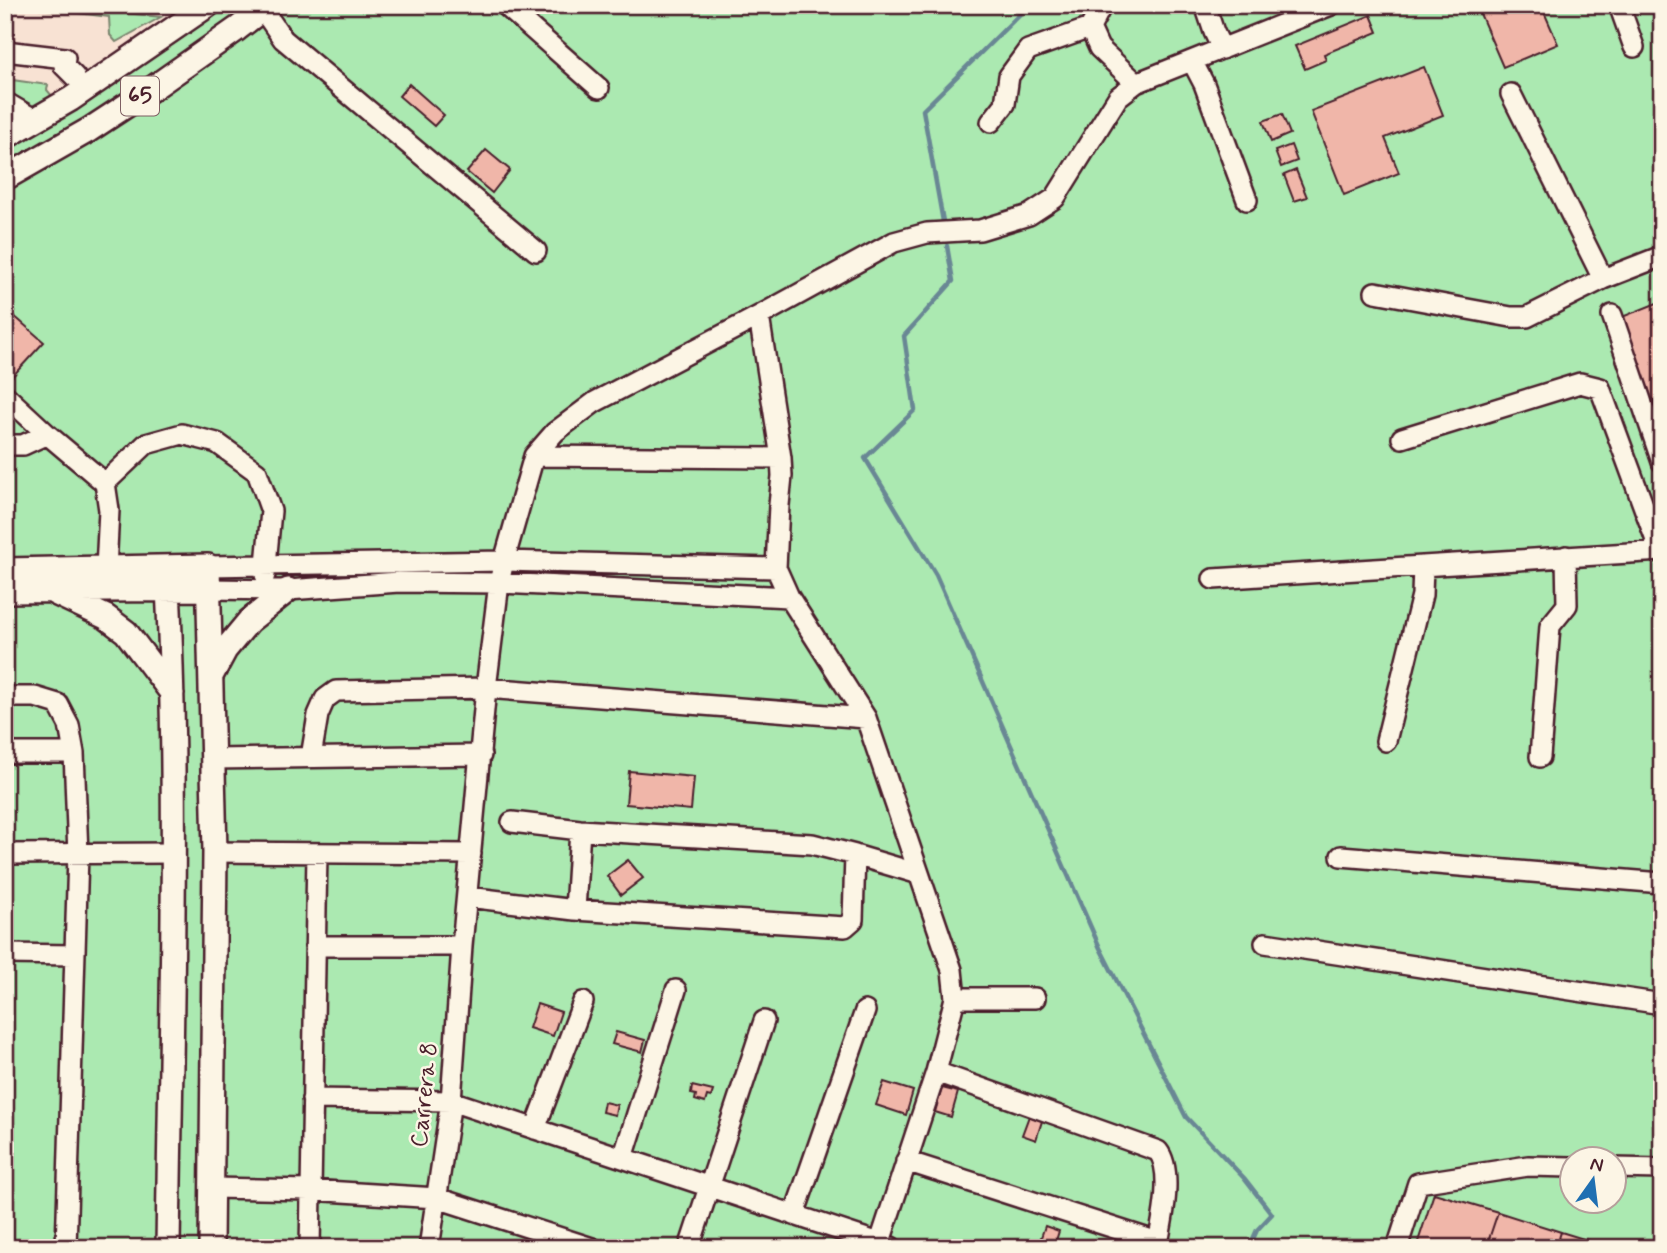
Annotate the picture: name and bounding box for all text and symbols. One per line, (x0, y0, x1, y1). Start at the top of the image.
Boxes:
road number: 65 (121, 76, 159, 116)
street label: Carrera 8 (404, 1041, 446, 1149)
north arrow (1558, 1144, 1628, 1214)
text: N (1588, 1151, 1606, 1179)

